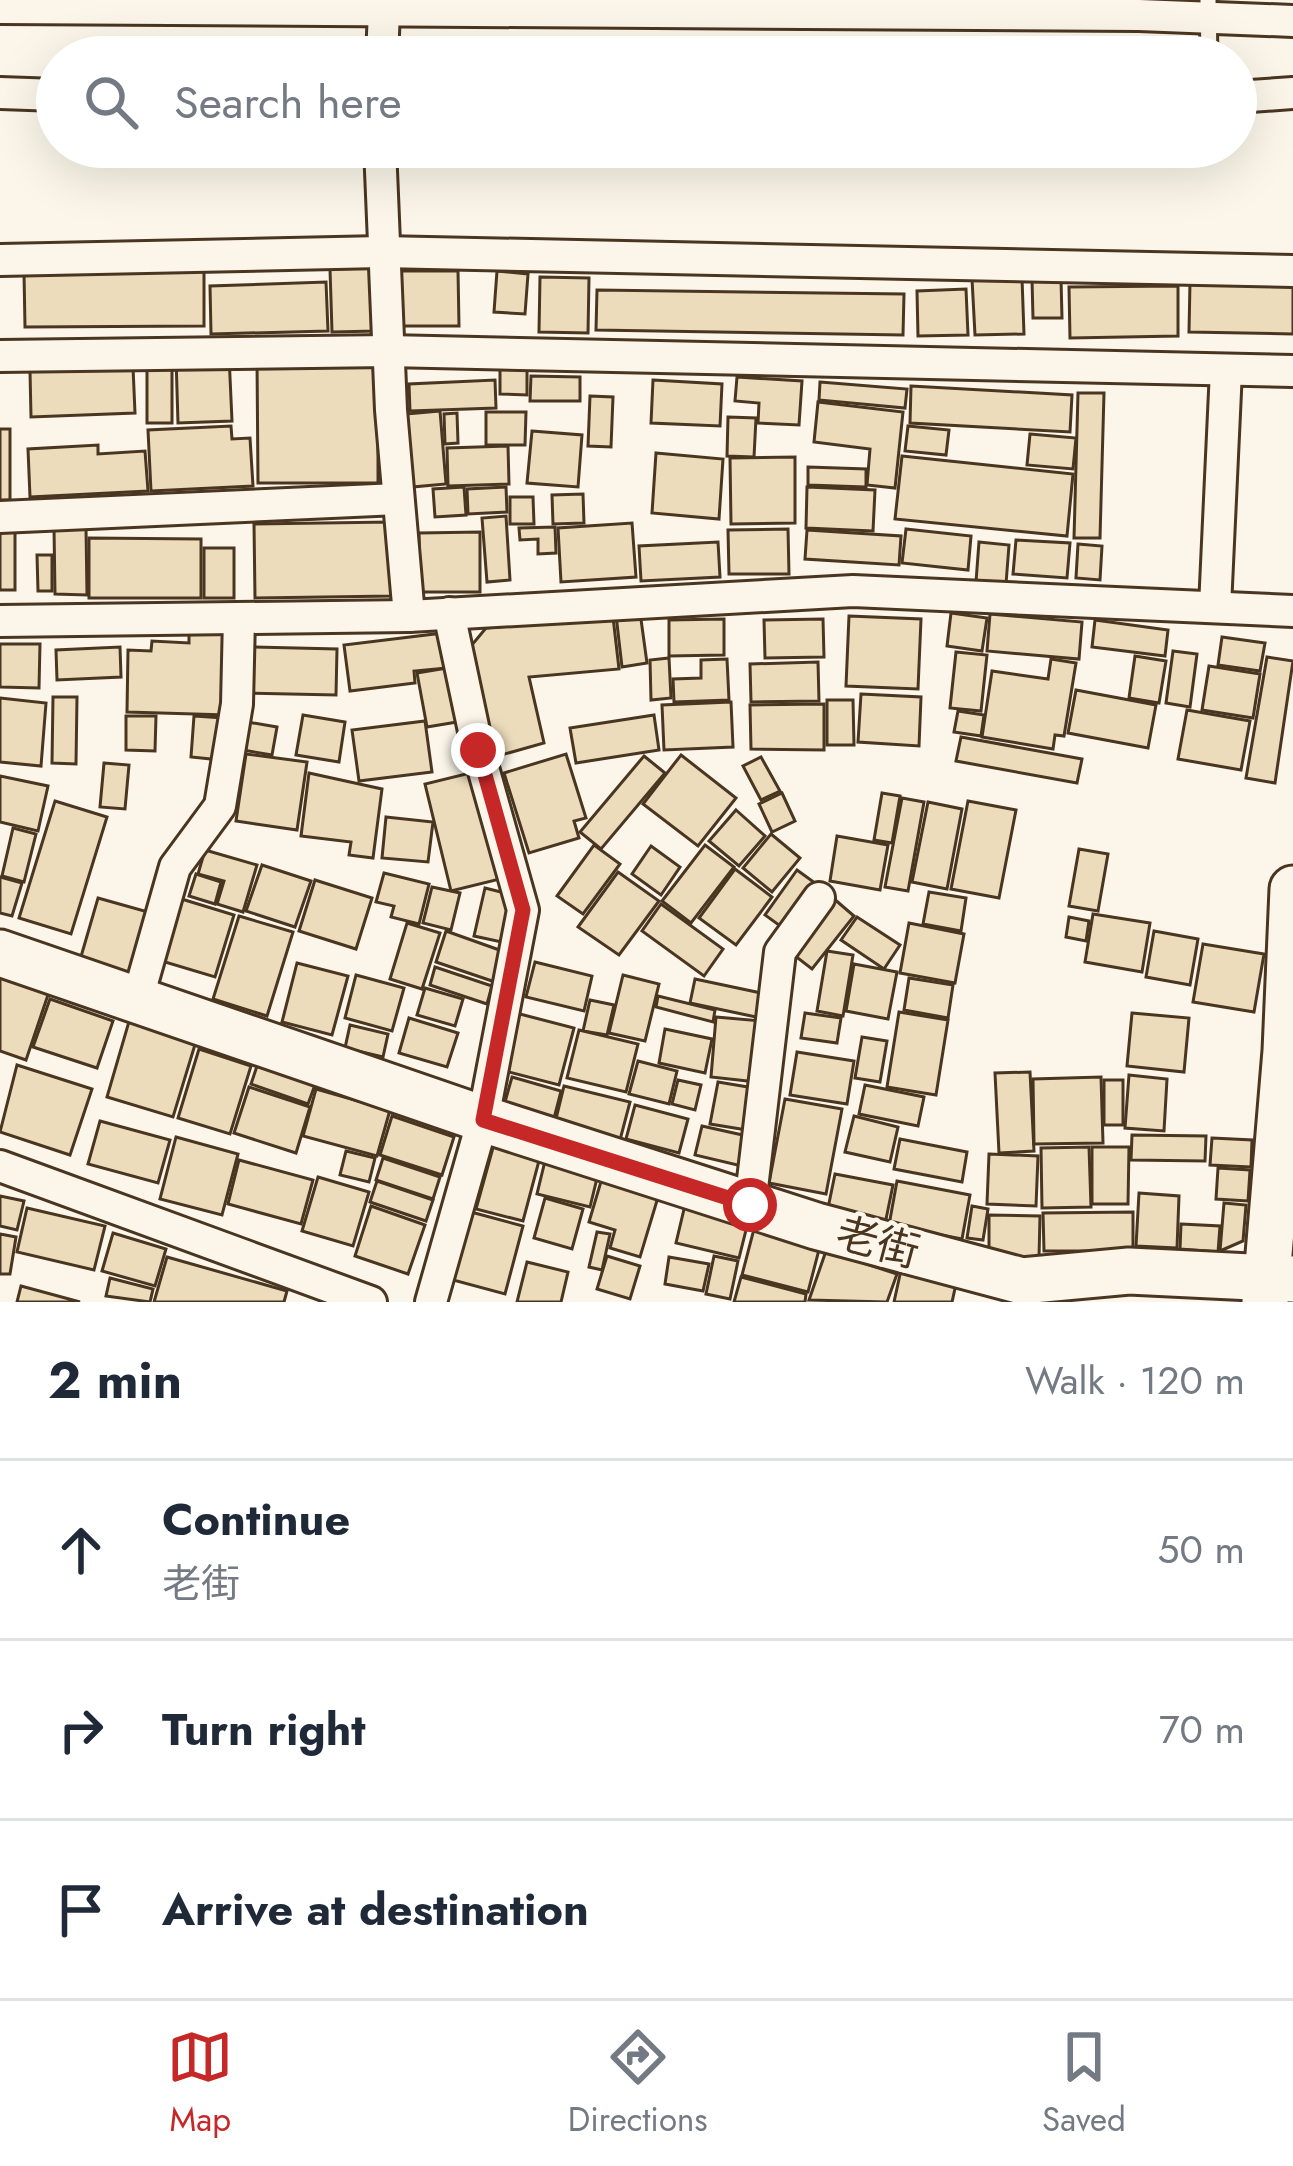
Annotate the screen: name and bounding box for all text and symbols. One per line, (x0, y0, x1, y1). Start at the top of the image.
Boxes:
search box (36, 36, 1257, 168)
icon: search (78, 69, 144, 135)
text: Search here (174, 70, 402, 135)
route end (451, 723, 505, 777)
route start (723, 1178, 777, 1232)
street label: 老街 (829, 1202, 926, 1283)
text: 2 min (48, 1343, 182, 1417)
text: Walk · 120 m (1025, 1352, 1245, 1409)
text: Continue (162, 1487, 350, 1552)
icon: ahead (48, 1517, 114, 1583)
text: 50 m (1157, 1521, 1245, 1578)
text: 老街 (162, 1555, 240, 1612)
icon: right (48, 1697, 114, 1763)
text: Turn right (162, 1697, 366, 1762)
text: 70 m (1159, 1701, 1245, 1758)
icon: arrive (48, 1877, 114, 1943)
text: Arrive at destination (162, 1877, 589, 1942)
tab: Map (167, 2024, 233, 2143)
tab: Directions (568, 2024, 708, 2143)
tab: Saved (1042, 2024, 1126, 2143)

